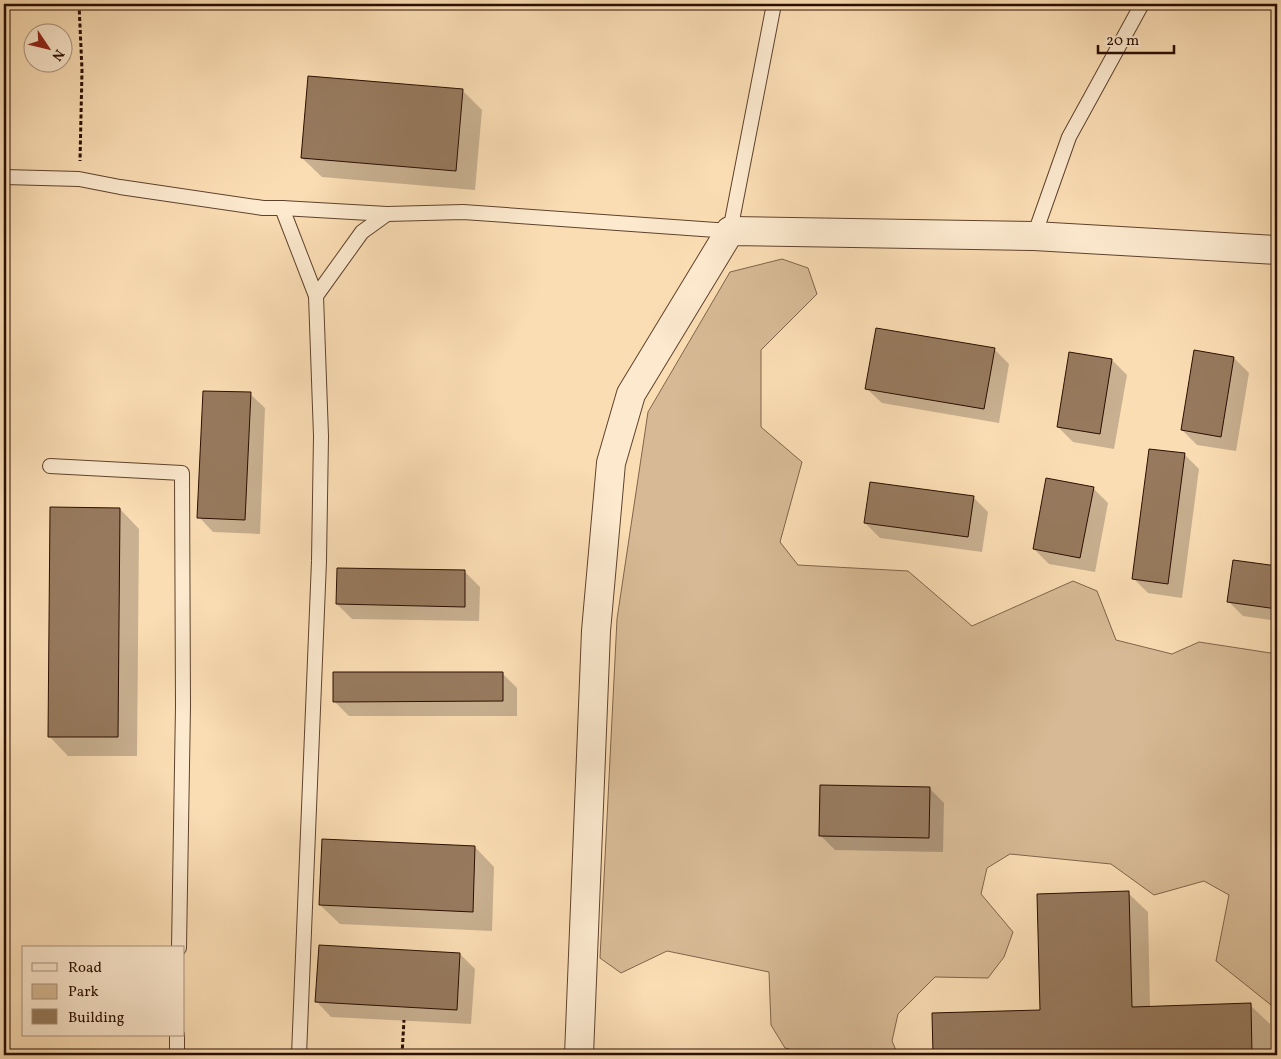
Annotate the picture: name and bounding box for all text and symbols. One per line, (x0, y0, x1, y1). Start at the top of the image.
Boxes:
north arrow (22, 22, 72, 72)
scale bar (1098, 22, 1175, 54)
text: 20 m (1106, 31, 1139, 52)
text: N (47, 45, 68, 64)
legend (22, 946, 185, 1036)
text: Road (68, 958, 102, 979)
text: Park (68, 982, 99, 1003)
text: Building (68, 1008, 125, 1029)

